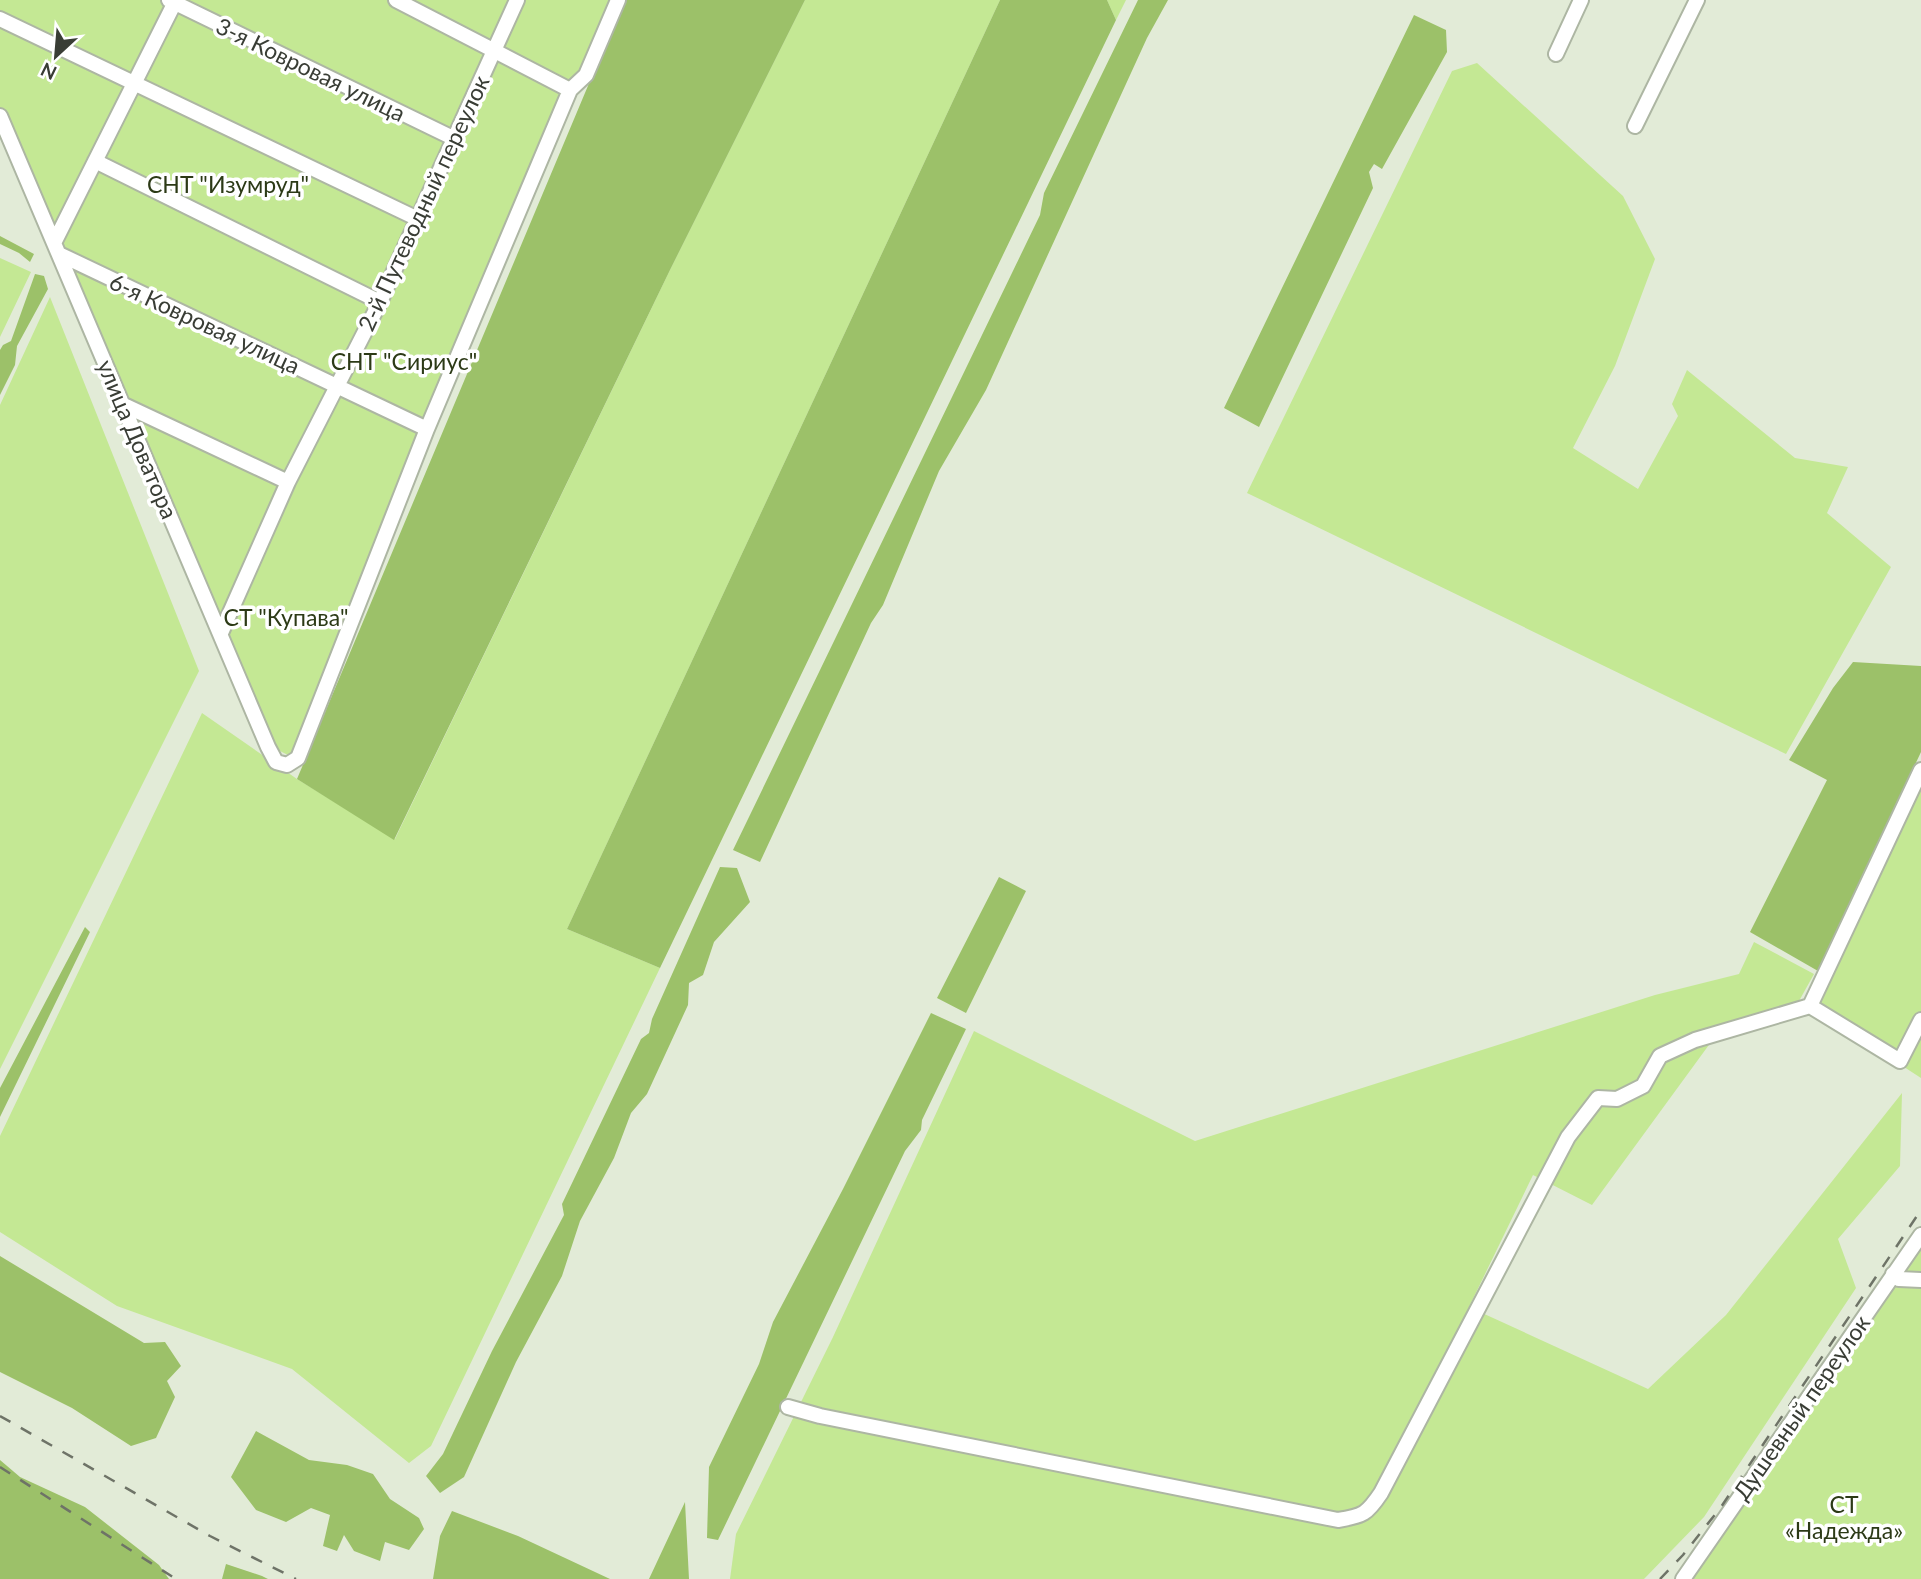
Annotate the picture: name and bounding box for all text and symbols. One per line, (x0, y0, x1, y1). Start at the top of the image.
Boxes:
street label: 3-я Ковровая улица (212, 11, 410, 127)
north arrow (21, 21, 91, 91)
text: N (37, 58, 60, 85)
street label: 2-й Путеводный переулок (351, 71, 495, 335)
park label: СНТ "Изумруд" (147, 170, 309, 198)
street label: 6-я Ковровая улица (105, 267, 305, 379)
park label: СНТ "Сириус" (331, 347, 477, 375)
street label: улица Доватора (92, 355, 184, 523)
park label: СТ "Купава" (224, 603, 348, 631)
street label: Душевный переулок (1727, 1309, 1875, 1505)
park label: СТ «Надежда» (1785, 1490, 1903, 1544)

